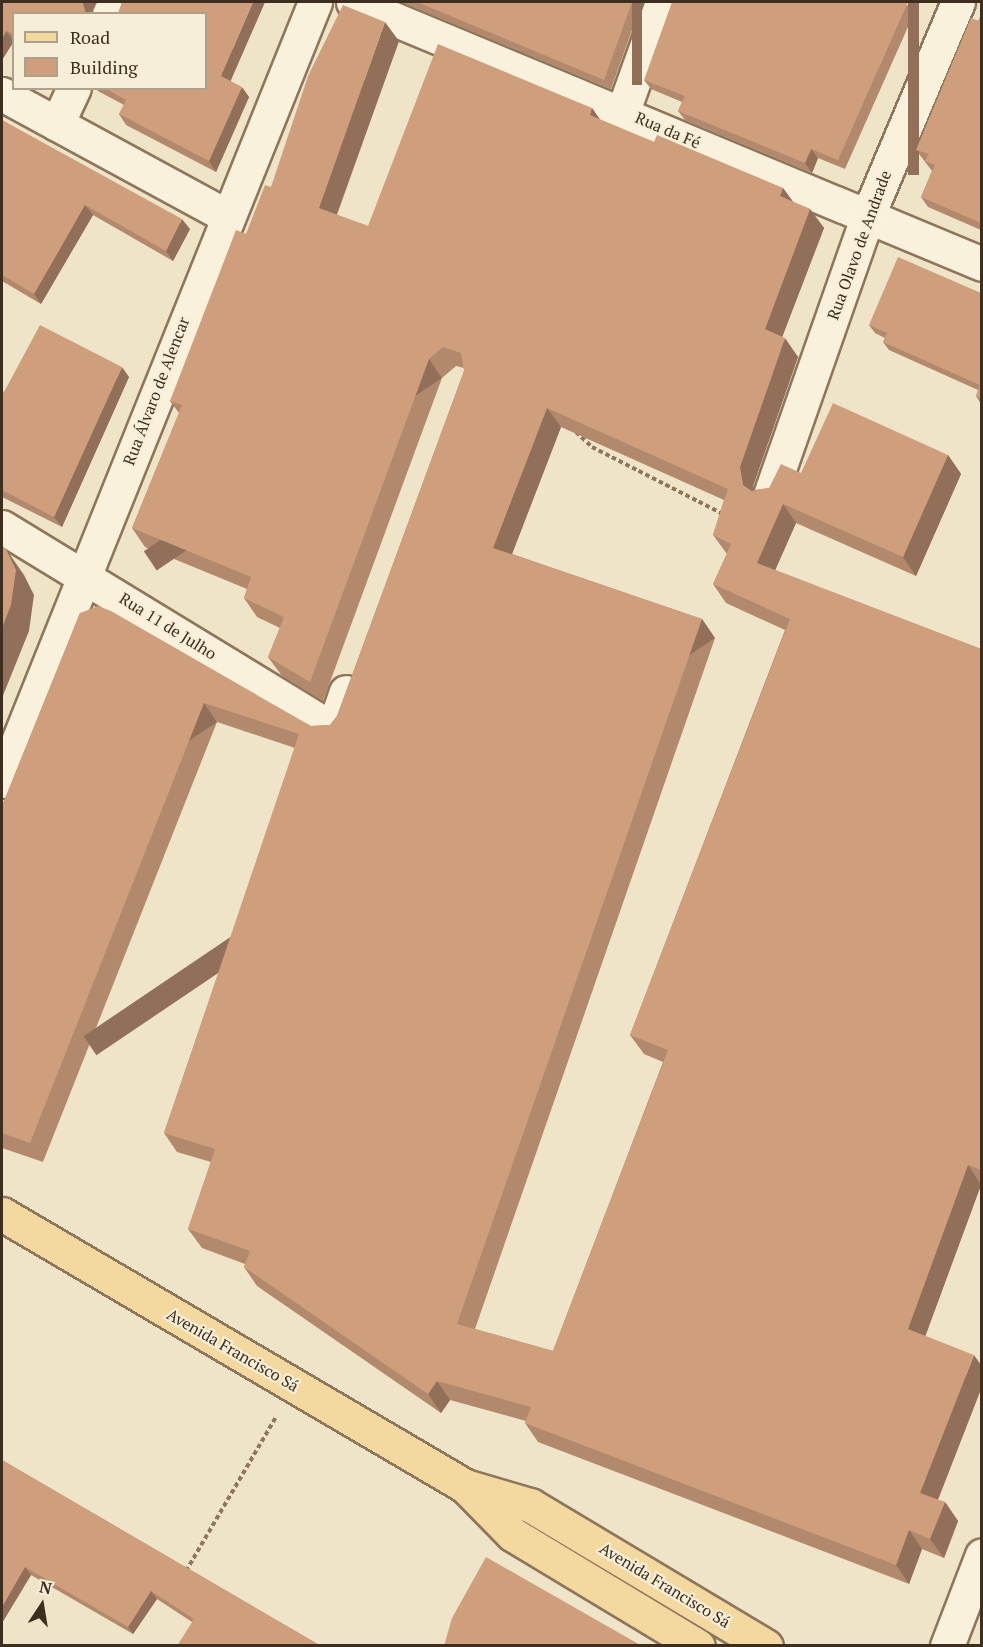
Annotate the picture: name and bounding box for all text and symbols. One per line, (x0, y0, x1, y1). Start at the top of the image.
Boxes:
legend (12, 12, 207, 90)
text: Road (70, 25, 110, 49)
text: Building (70, 55, 138, 79)
street label: Rua da Fé (633, 108, 703, 152)
street label: Rua Olavo de Andrade (823, 168, 895, 322)
street label: Rua Álvaro de Alencar (119, 314, 193, 468)
street label: Rua 11 de Julho (116, 589, 220, 663)
street label: Avenida Francisco Sá (164, 1304, 302, 1396)
street label: Avenida Francisco Sá (596, 1538, 734, 1632)
north arrow (12, 1575, 72, 1635)
text: N (38, 1575, 54, 1599)

